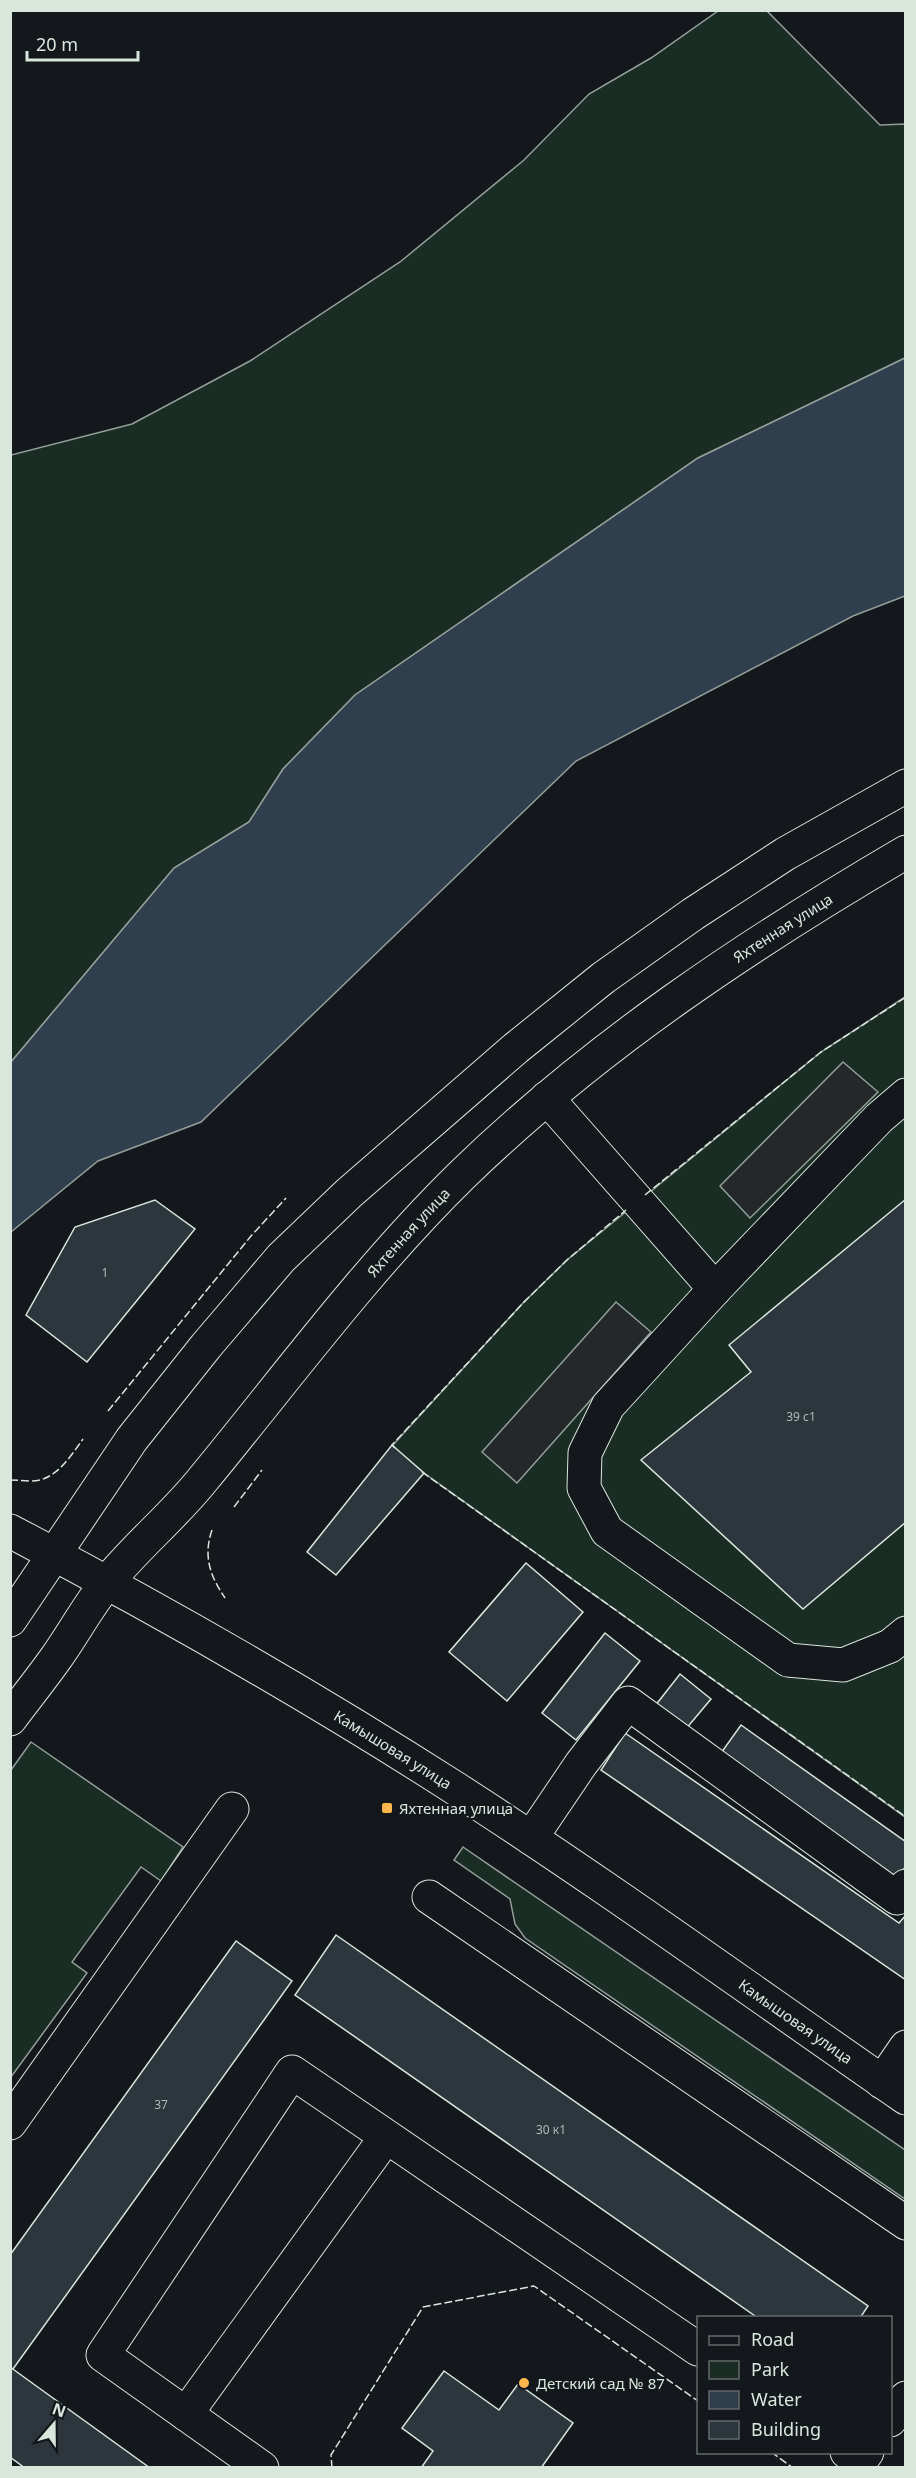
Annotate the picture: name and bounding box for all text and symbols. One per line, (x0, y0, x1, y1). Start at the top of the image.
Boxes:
scale bar (27, 24, 138, 62)
text: 20 m (36, 32, 78, 56)
street label: Яхтенная улица (729, 889, 836, 967)
street label: Яхтенная улица (362, 1183, 454, 1281)
house number: 1 (102, 1264, 108, 1281)
house number: 39 с1 (786, 1408, 816, 1425)
street label: Камышовая улица (331, 1705, 456, 1793)
place label: Яхтенная улица (399, 1798, 513, 1818)
marker: Яхтенная улица (380, 1801, 394, 1815)
street label: Камышовая улица (735, 1974, 857, 2068)
house number: 37 (154, 2096, 168, 2113)
house number: 30 к1 (536, 2121, 566, 2138)
legend (697, 2316, 892, 2454)
text: Road (751, 2327, 794, 2351)
text: Park (751, 2357, 789, 2381)
place label: Детский сад № 87 (536, 2373, 665, 2393)
marker: Детский сад № 87 (517, 2376, 531, 2390)
text: Water (751, 2387, 802, 2411)
north arrow (24, 2394, 84, 2454)
text: N (49, 2397, 69, 2422)
text: Building (751, 2417, 821, 2441)

